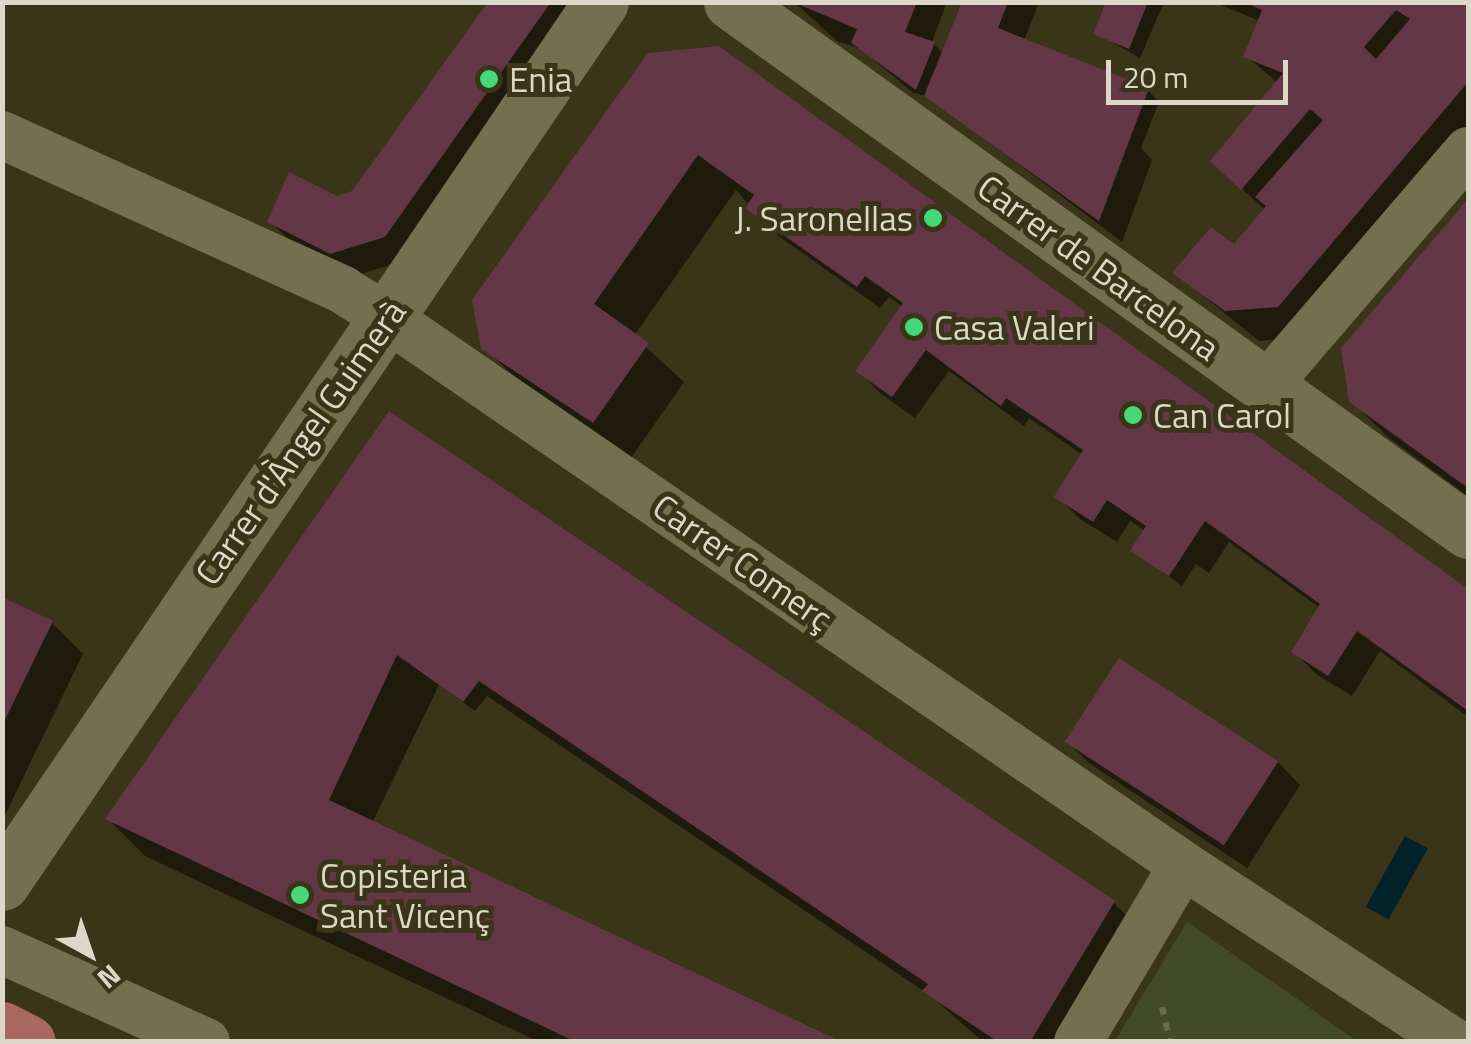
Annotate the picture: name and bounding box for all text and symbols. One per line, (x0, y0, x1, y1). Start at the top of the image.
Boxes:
scale bar (1111, 40, 1294, 102)
text: 20 m (1123, 54, 1188, 100)
place label: Enia (509, 58, 572, 100)
marker: Enia (478, 68, 500, 90)
street label: Carrer de Barcelona (970, 165, 1228, 369)
place label: J. Saronellas (734, 197, 913, 239)
marker: J. Saronellas (922, 207, 944, 229)
street label: Carrer d'Àngel Guimerà (186, 292, 414, 592)
place label: Casa Valeri (934, 306, 1095, 348)
marker: Casa Valeri (903, 316, 925, 338)
place label: Can Carol (1153, 394, 1291, 436)
marker: Can Carol (1122, 404, 1144, 426)
street label: Carrer Comerç (645, 485, 841, 639)
place label: Copisteria Sant Vicenç (320, 854, 490, 936)
marker: Copisteria Sant Vicenç (289, 884, 311, 906)
north arrow (40, 904, 140, 1004)
text: N (88, 955, 131, 1000)

